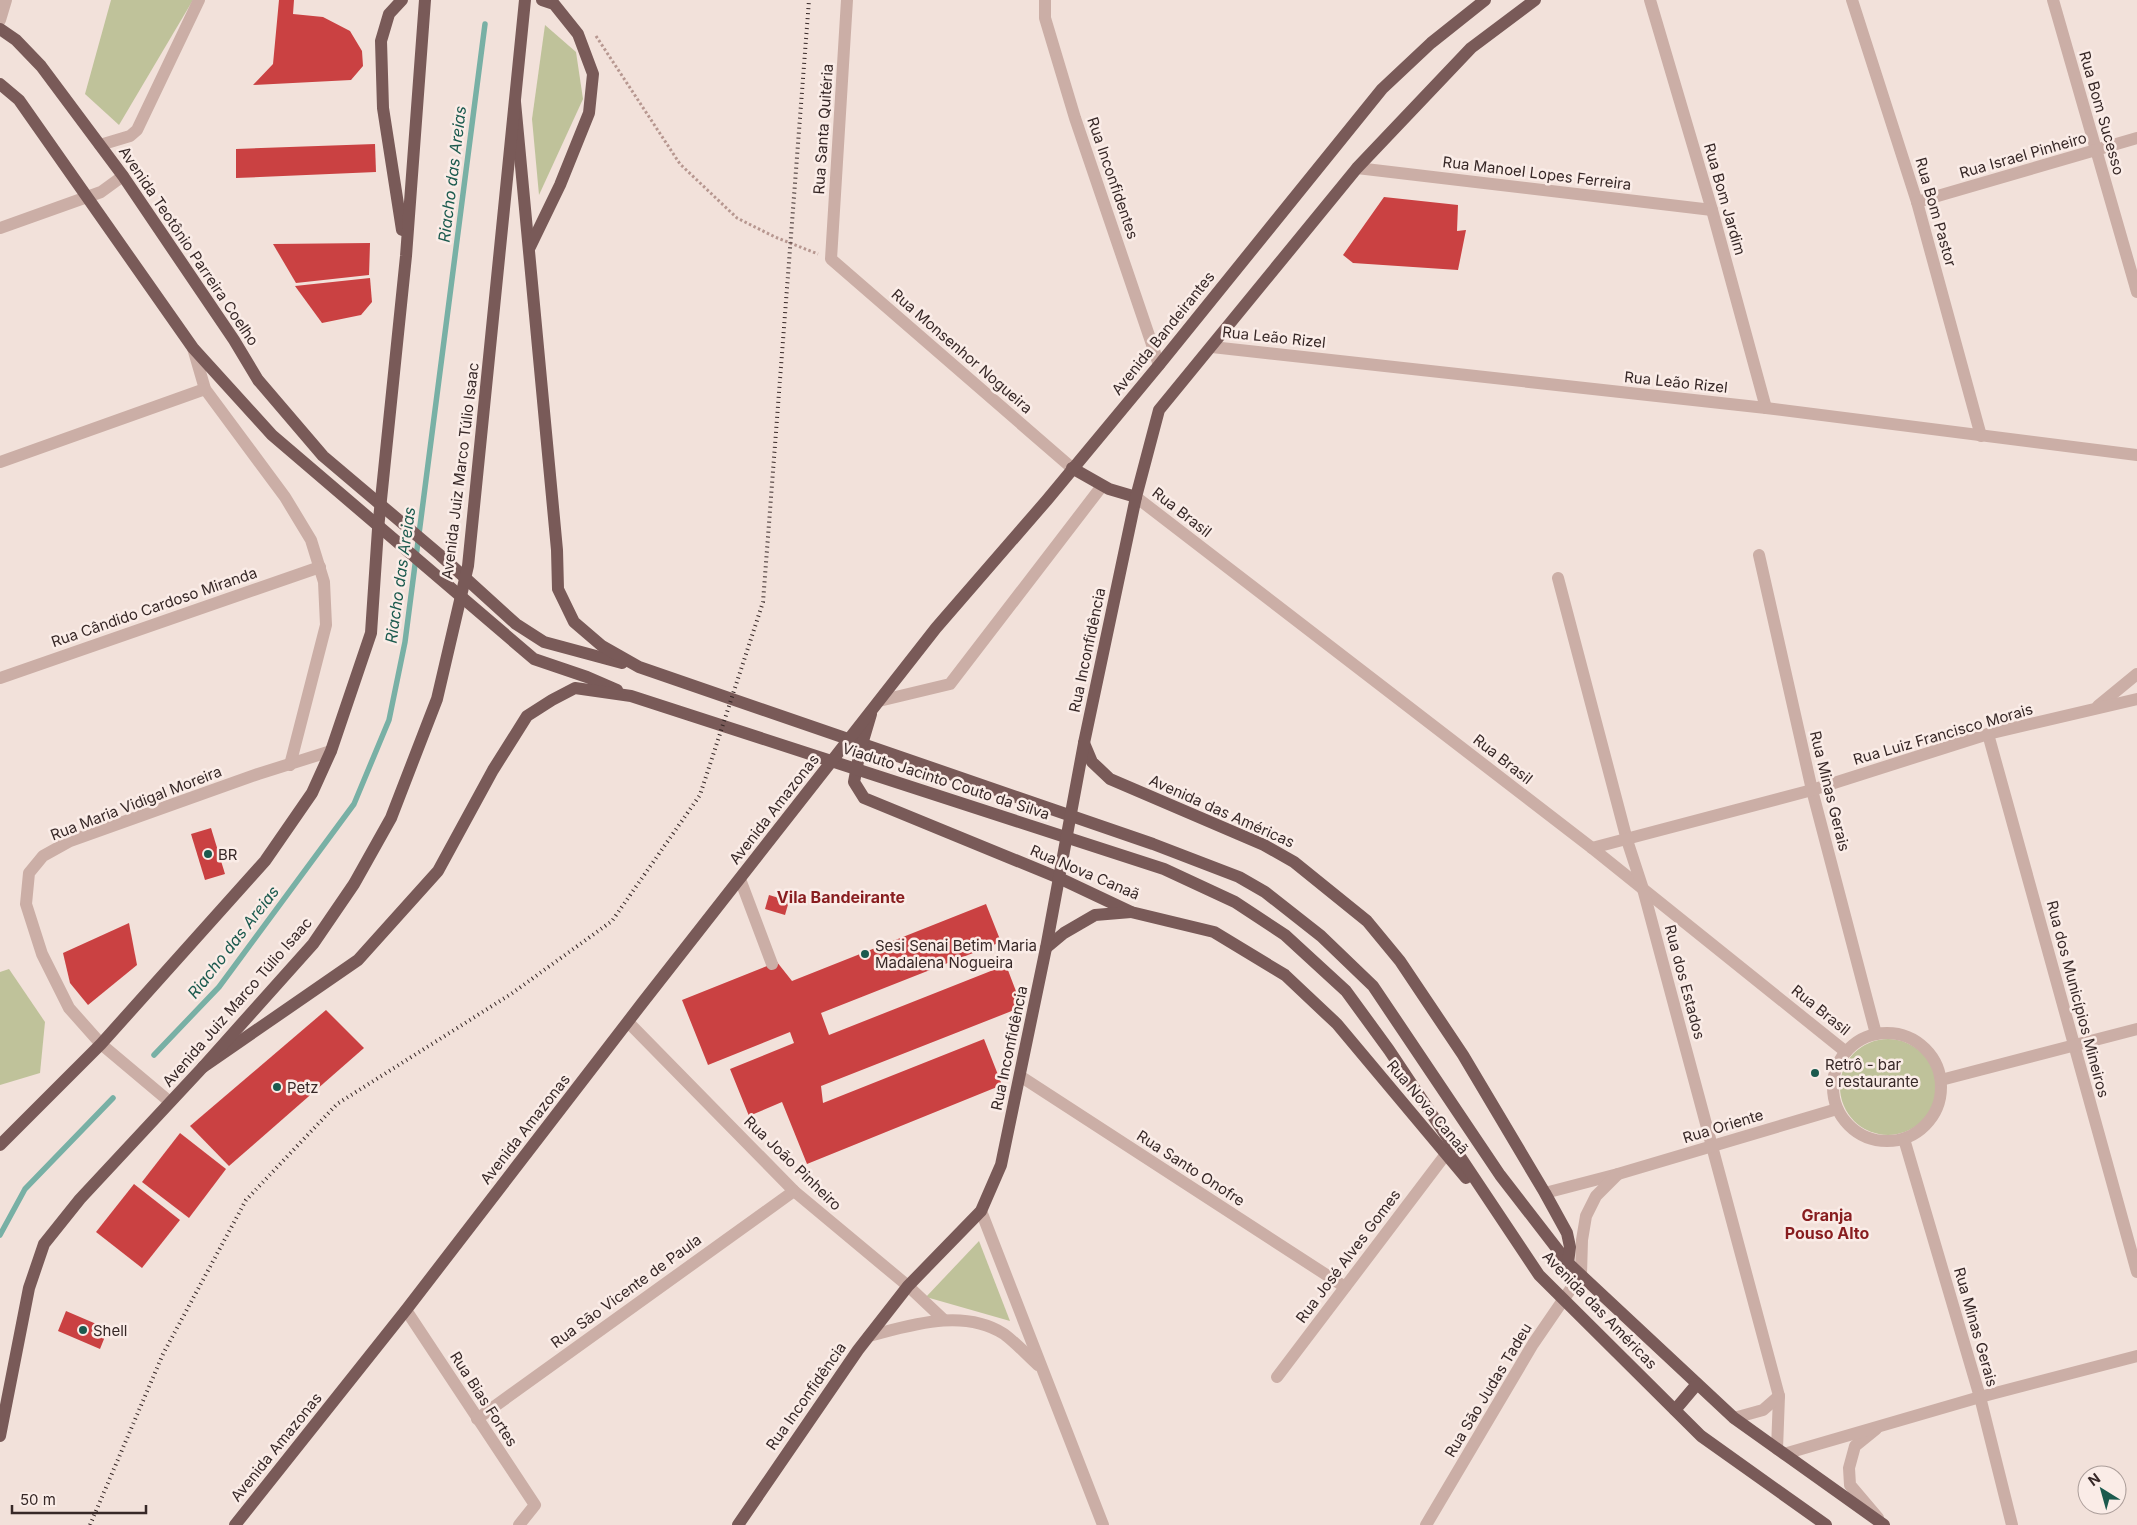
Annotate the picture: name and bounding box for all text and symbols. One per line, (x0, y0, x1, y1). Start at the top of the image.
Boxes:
street label: Rua Bom Sucesso (2075, 49, 2129, 177)
street label: Rua Santa Quitéria (809, 63, 837, 195)
water label: Riacho das Areias (434, 105, 470, 243)
street label: Rua Inconfidentes (1083, 114, 1143, 242)
street label: Rua Israel Pinheiro (1957, 128, 2089, 182)
street label: Rua Bom Jardim (1700, 141, 1750, 257)
street label: Avenida Teotônio Parreira Coelho (115, 143, 263, 349)
street label: Rua Manoel Lopes Ferreira (1442, 152, 1632, 194)
street label: Rua Bom Pastor (1911, 155, 1961, 269)
street label: Avenida Bandeirantes (1107, 267, 1219, 399)
street label: Rua Monsenhor Nogueira (888, 285, 1036, 417)
street label: Rua Leão Rizel (1221, 322, 1327, 352)
street label: Avenida Juiz Marco Túlio Isaac (437, 361, 483, 581)
street label: Rua Leão Rizel (1623, 367, 1729, 397)
street label: Rua Brasil (1148, 483, 1216, 541)
water label: Riacho das Areias (381, 506, 419, 644)
street label: Rua Cândido Cardoso Miranda (49, 563, 259, 651)
street label: Rua Inconfidência (1064, 586, 1110, 714)
street label: Rua Luiz Francisco Morais (1851, 699, 2035, 769)
street label: Rua Minas Gerais (1806, 729, 1854, 853)
street label: Rua Brasil (1469, 730, 1537, 788)
street label: Viaduto Jacinto Couto da Silva (840, 738, 1052, 824)
street label: Avenida Amazonas (725, 750, 823, 868)
street label: Rua Maria Vidigal Moreira (48, 762, 224, 844)
street label: Avenida das Américas (1146, 770, 1298, 852)
street label: Rua Nova Canaã (1027, 840, 1143, 904)
place label: BR (218, 845, 238, 864)
marker: BR (202, 848, 214, 860)
water label: Riacho das Areias (183, 882, 283, 1002)
district label: Vila Bandeirante (777, 887, 905, 907)
street label: Rua dos Municípios Mineiros (2043, 898, 2114, 1100)
street label: Avenida Juiz Marco Túlio Isaac (158, 913, 316, 1091)
street label: Rua dos Estados (1661, 923, 1709, 1041)
place label: Sesi Senai Betim Maria Madalena Nogueira (875, 936, 1037, 972)
marker: Sesi Senai Betim Maria Madalena Nogueira (859, 948, 871, 960)
street label: Rua Brasil (1788, 981, 1854, 1039)
street label: Rua Inconfidência (986, 984, 1032, 1112)
place label: Retrô - bar e restaurante (1825, 1055, 1919, 1091)
street label: Rua Nova Canaã (1383, 1056, 1473, 1158)
marker: Retrô - bar e restaurante (1809, 1067, 1821, 1079)
street label: Avenida Amazonas (476, 1070, 574, 1188)
place label: Petz (287, 1078, 318, 1097)
marker: Petz (271, 1081, 283, 1093)
street label: Rua Oriente (1680, 1105, 1766, 1147)
street label: Rua João Pinheiro (740, 1112, 846, 1214)
street label: Rua Santo Onofre (1133, 1126, 1249, 1210)
street label: Rua José Alves Gomes (1291, 1185, 1405, 1327)
district label: Granja Pouso Alto (1785, 1205, 1869, 1243)
street label: Rua São Vicente de Paula (547, 1230, 705, 1352)
street label: Avenida das Américas (1539, 1247, 1661, 1373)
street label: Rua Minas Gerais (1950, 1265, 2002, 1389)
street label: Rua São Judas Tadeu (1440, 1319, 1536, 1461)
place label: Shell (93, 1321, 128, 1340)
marker: Shell (77, 1324, 89, 1336)
street label: Rua Inconfidência (762, 1338, 850, 1454)
street label: Rua Bias Fortes (446, 1348, 522, 1450)
street label: Avenida Amazonas (226, 1389, 326, 1505)
north arrow (2077, 1465, 2127, 1515)
text: N (2084, 1469, 2103, 1489)
scale bar (12, 1482, 146, 1514)
text: 50 m (20, 1490, 56, 1509)

